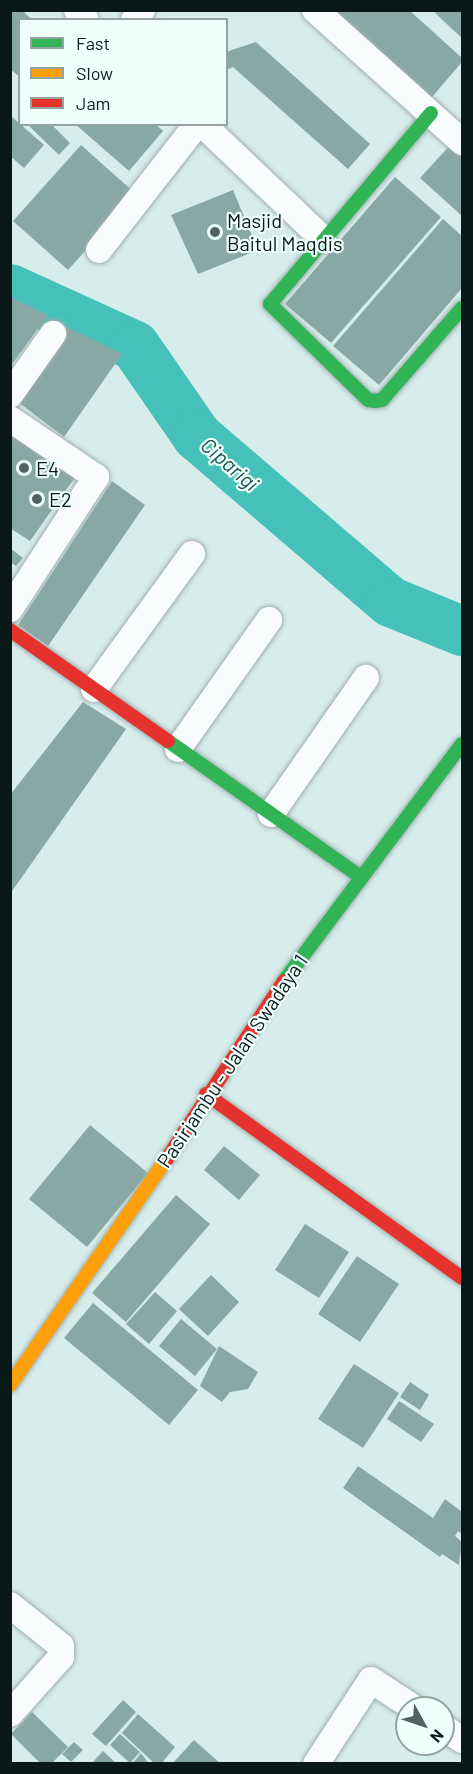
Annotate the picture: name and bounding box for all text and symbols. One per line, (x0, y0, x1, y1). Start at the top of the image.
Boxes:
legend (18, 18, 228, 126)
text: Fast (76, 32, 110, 54)
text: Slow (76, 62, 113, 84)
text: Jam (76, 92, 110, 114)
place label: Masjid Baitul Maqdis (227, 208, 343, 255)
marker: Masjid Baitul Maqdis (208, 225, 222, 239)
water label: Ciparigi (196, 432, 264, 496)
place label: E4 (36, 456, 59, 480)
marker: E4 (17, 461, 31, 475)
place label: E2 (49, 487, 72, 511)
marker: E2 (30, 492, 44, 506)
street label: Pasirjambu - Jalan Swadaya 1 (152, 950, 312, 1172)
north arrow (395, 1696, 455, 1756)
text: N (427, 1726, 448, 1747)

